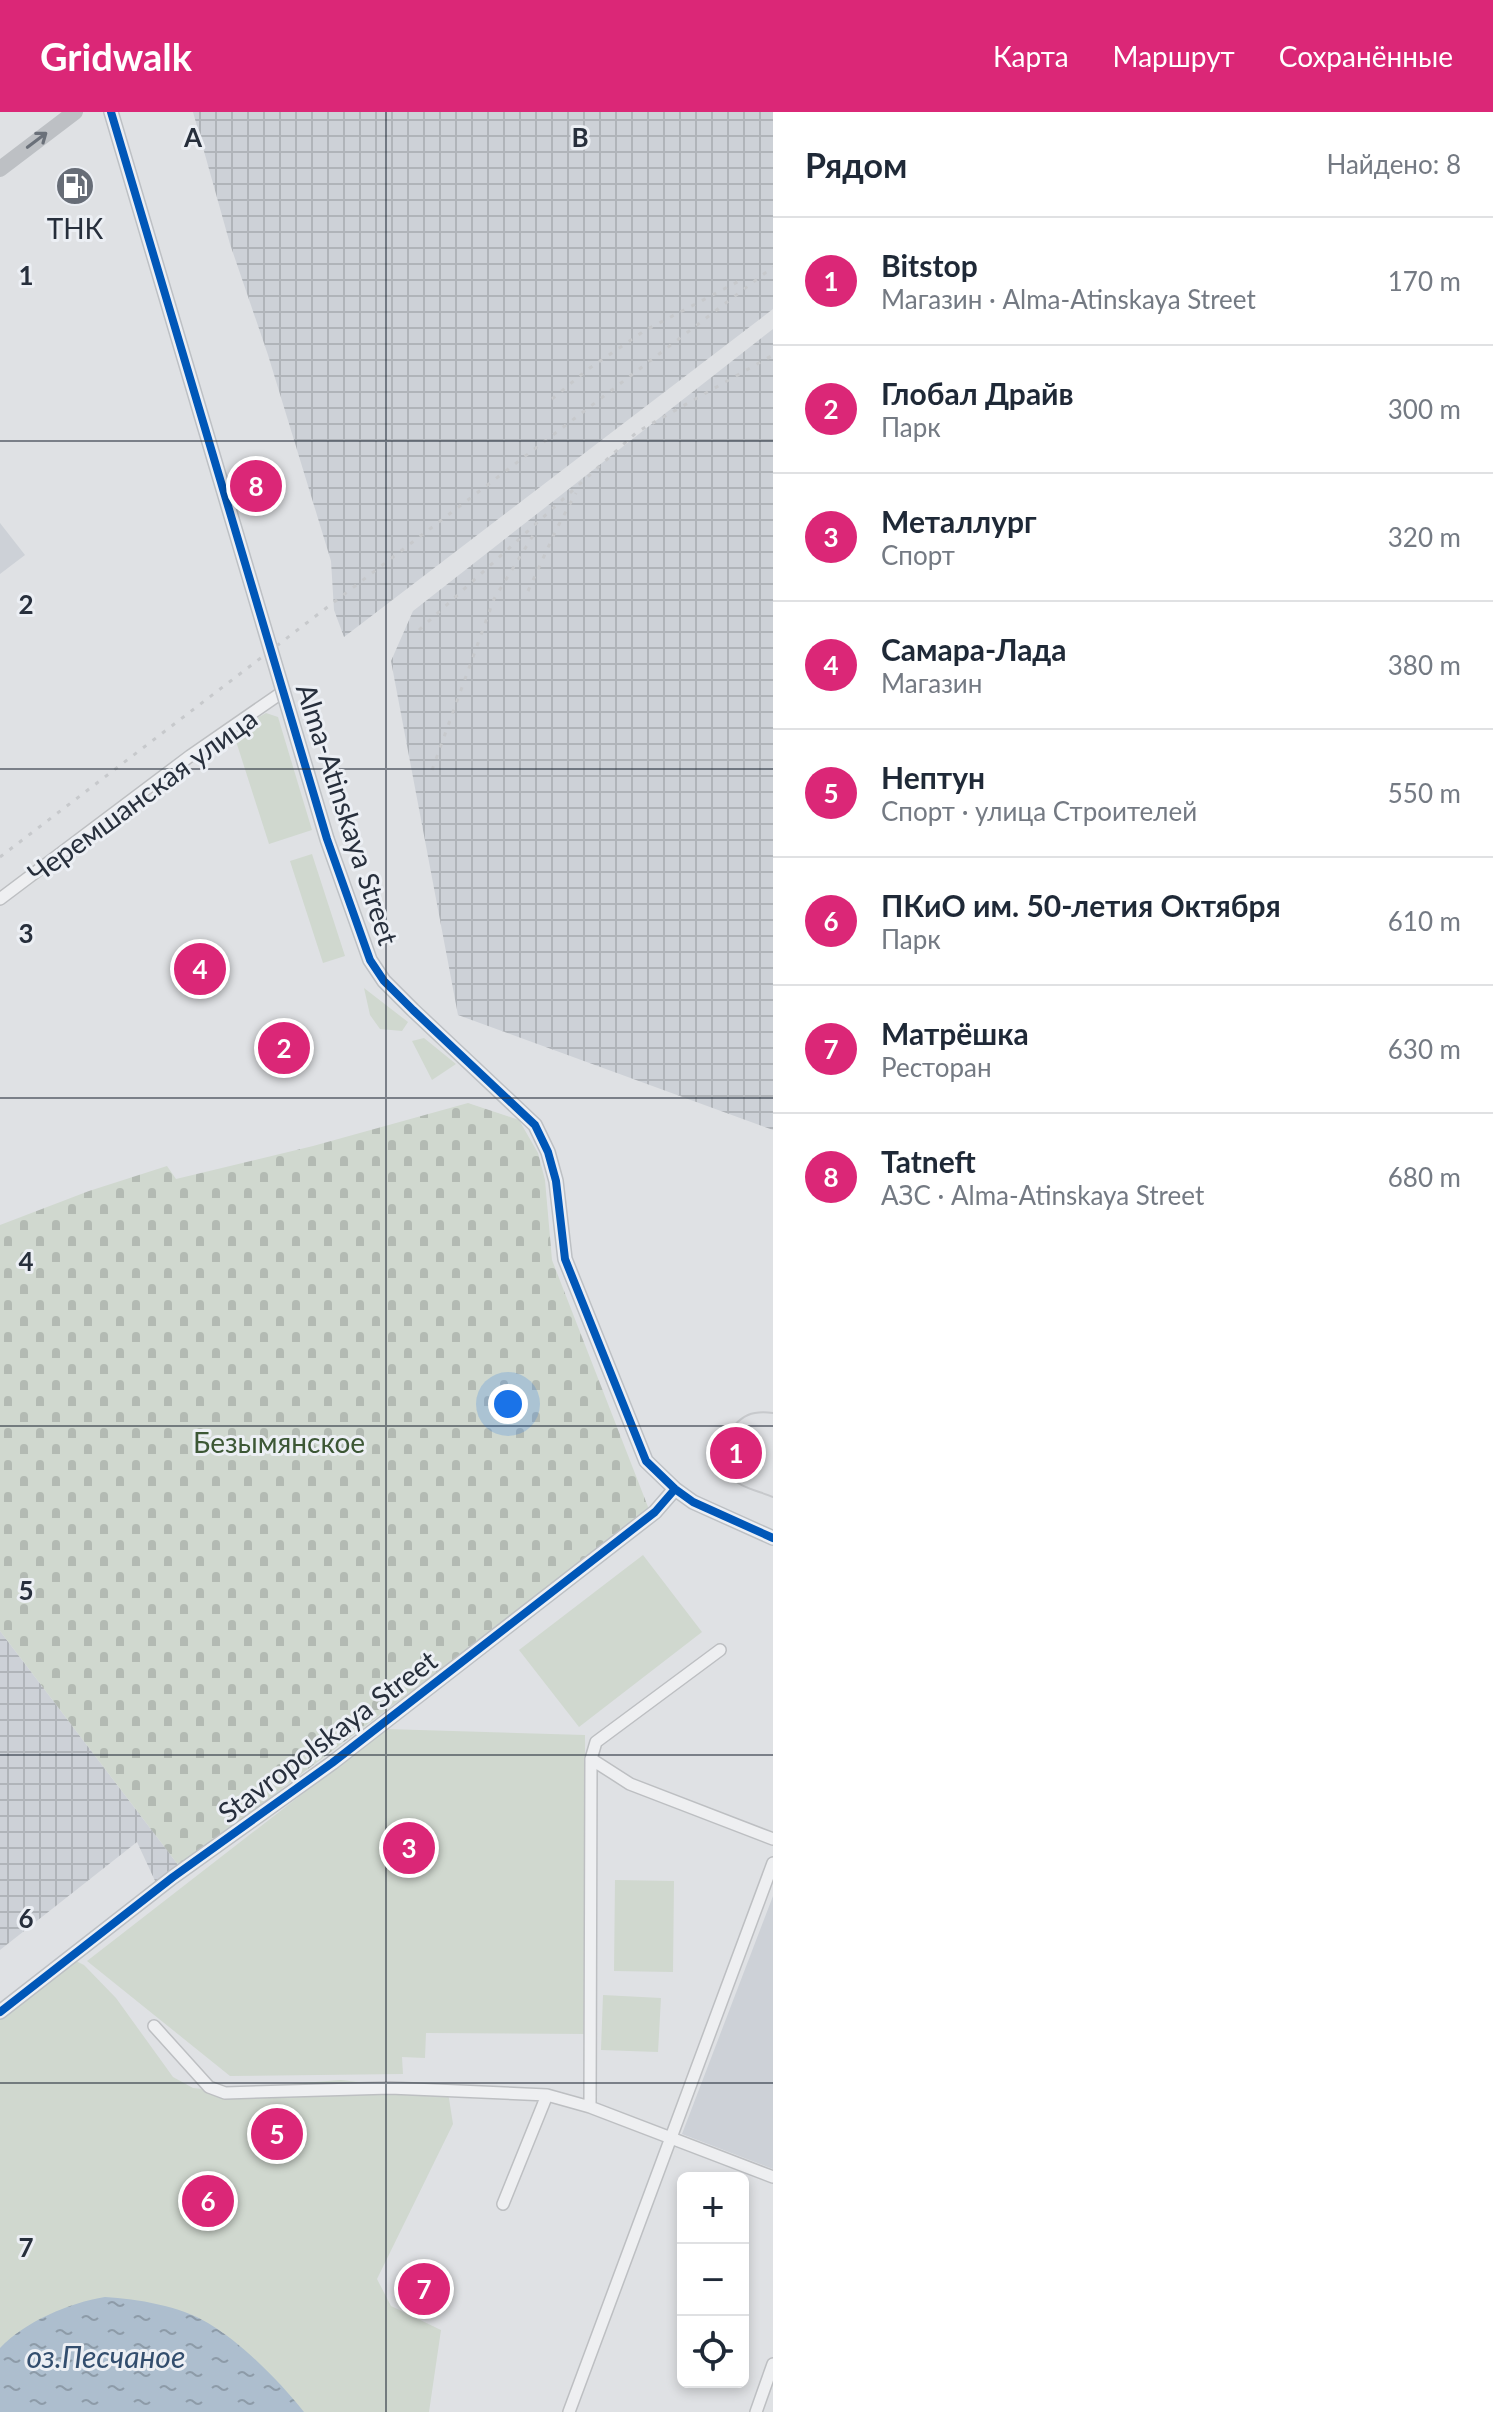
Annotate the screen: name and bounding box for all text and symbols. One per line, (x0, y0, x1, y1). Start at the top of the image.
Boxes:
text: Gridwalk (40, 33, 192, 79)
text: Карта (993, 39, 1069, 73)
text: Маршрут (1113, 39, 1235, 73)
text: Сохранённые (1279, 39, 1453, 73)
text: A (183, 121, 203, 153)
text: B (571, 121, 589, 153)
one-way arrow (26, 132, 47, 149)
text: Рядом (805, 144, 907, 185)
text: Найдено: 8 (1326, 148, 1461, 180)
fuel station icon: ТНК (54, 165, 96, 207)
place label: ТНК (47, 211, 104, 245)
text: Bitstop (881, 247, 978, 283)
text: 1 (18, 259, 34, 291)
text: 1 (823, 265, 839, 297)
text: 170 m (1388, 265, 1461, 297)
text: Магазин · Alma-Atinskaya Street (881, 283, 1256, 315)
text: Глобал Драйв (881, 375, 1074, 411)
text: 2 (823, 393, 839, 425)
text: 300 m (1388, 393, 1461, 425)
text: Парк (881, 411, 941, 443)
pin: 8 (230, 456, 282, 516)
text: Металлург (881, 503, 1037, 539)
text: 3 (823, 521, 839, 553)
text: 320 m (1388, 521, 1461, 553)
text: Спорт (881, 539, 955, 571)
text: 2 (18, 588, 34, 620)
text: Самара-Лада (881, 631, 1067, 667)
text: 4 (823, 649, 839, 681)
text: 380 m (1388, 649, 1461, 681)
text: Магазин (881, 667, 982, 699)
street label: Alma-Atinskaya Street (290, 679, 406, 949)
street label: Черемшанская улица (21, 700, 263, 890)
text: Нептун (881, 759, 985, 795)
text: 5 (823, 777, 839, 809)
text: 550 m (1388, 777, 1461, 809)
text: Спорт · улица Строителей (881, 795, 1197, 827)
text: ПКиО им. 50-летия Октября (881, 887, 1281, 923)
text: 6 (823, 905, 839, 937)
text: 610 m (1388, 905, 1461, 937)
text: 3 (18, 917, 34, 949)
text: Парк (881, 923, 941, 955)
pin: 4 (174, 939, 226, 999)
text: Матрёшка (881, 1015, 1029, 1051)
pin: 2 (258, 1018, 310, 1078)
text: 7 (823, 1033, 839, 1065)
text: 630 m (1388, 1033, 1461, 1065)
text: Ресторан (881, 1051, 992, 1083)
text: Tatneft (881, 1143, 976, 1179)
text: 8 (823, 1161, 839, 1193)
text: 680 m (1388, 1161, 1461, 1193)
text: АЗС · Alma-Atinskaya Street (881, 1179, 1204, 1211)
text: 4 (18, 1245, 34, 1277)
your location (488, 1384, 528, 1424)
pin: 1 (710, 1423, 762, 1483)
park label: Безымянское (193, 1425, 365, 1459)
text: 5 (18, 1574, 34, 1606)
street label: Stavropolskaya Street (211, 1643, 443, 1829)
pin: 3 (383, 1818, 435, 1878)
text: 6 (18, 1902, 34, 1934)
pin: 5 (251, 2104, 303, 2164)
pin: 6 (182, 2171, 234, 2231)
map controls (677, 2172, 749, 2388)
button: + (677, 2172, 749, 2244)
text: 7 (18, 2231, 34, 2263)
button: − (677, 2244, 749, 2316)
pin: 7 (398, 2259, 450, 2319)
button: locate (677, 2316, 749, 2388)
water label: оз.Песчаное (27, 2338, 185, 2374)

